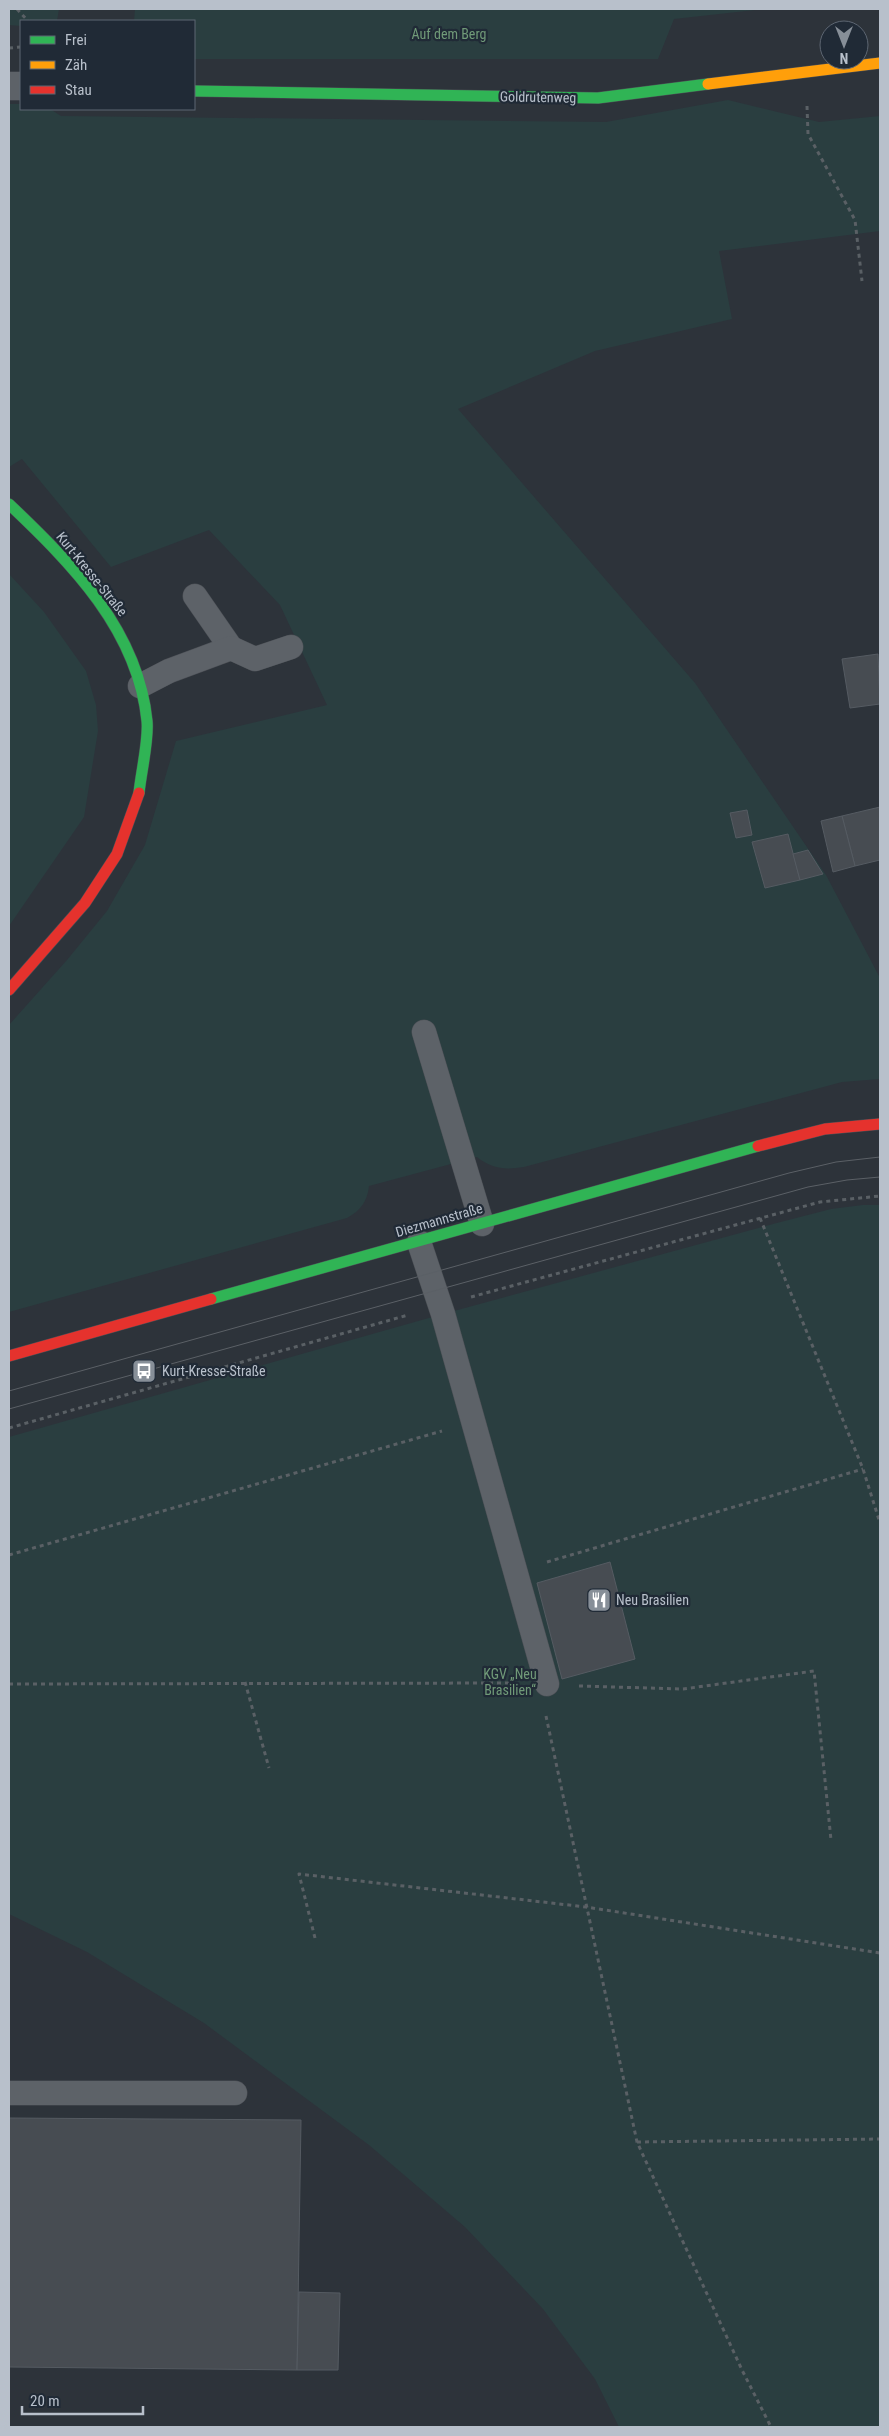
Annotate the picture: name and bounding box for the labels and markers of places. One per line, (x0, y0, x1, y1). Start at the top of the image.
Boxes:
bus stop icon: Kurt-Kresse-Straße (131, 1358, 157, 1384)
place label: Kurt-Kresse-Straße (162, 1363, 266, 1379)
restaurant icon: Neu Brasilien (586, 1587, 612, 1613)
place label: Neu Brasilien (616, 1592, 689, 1608)

